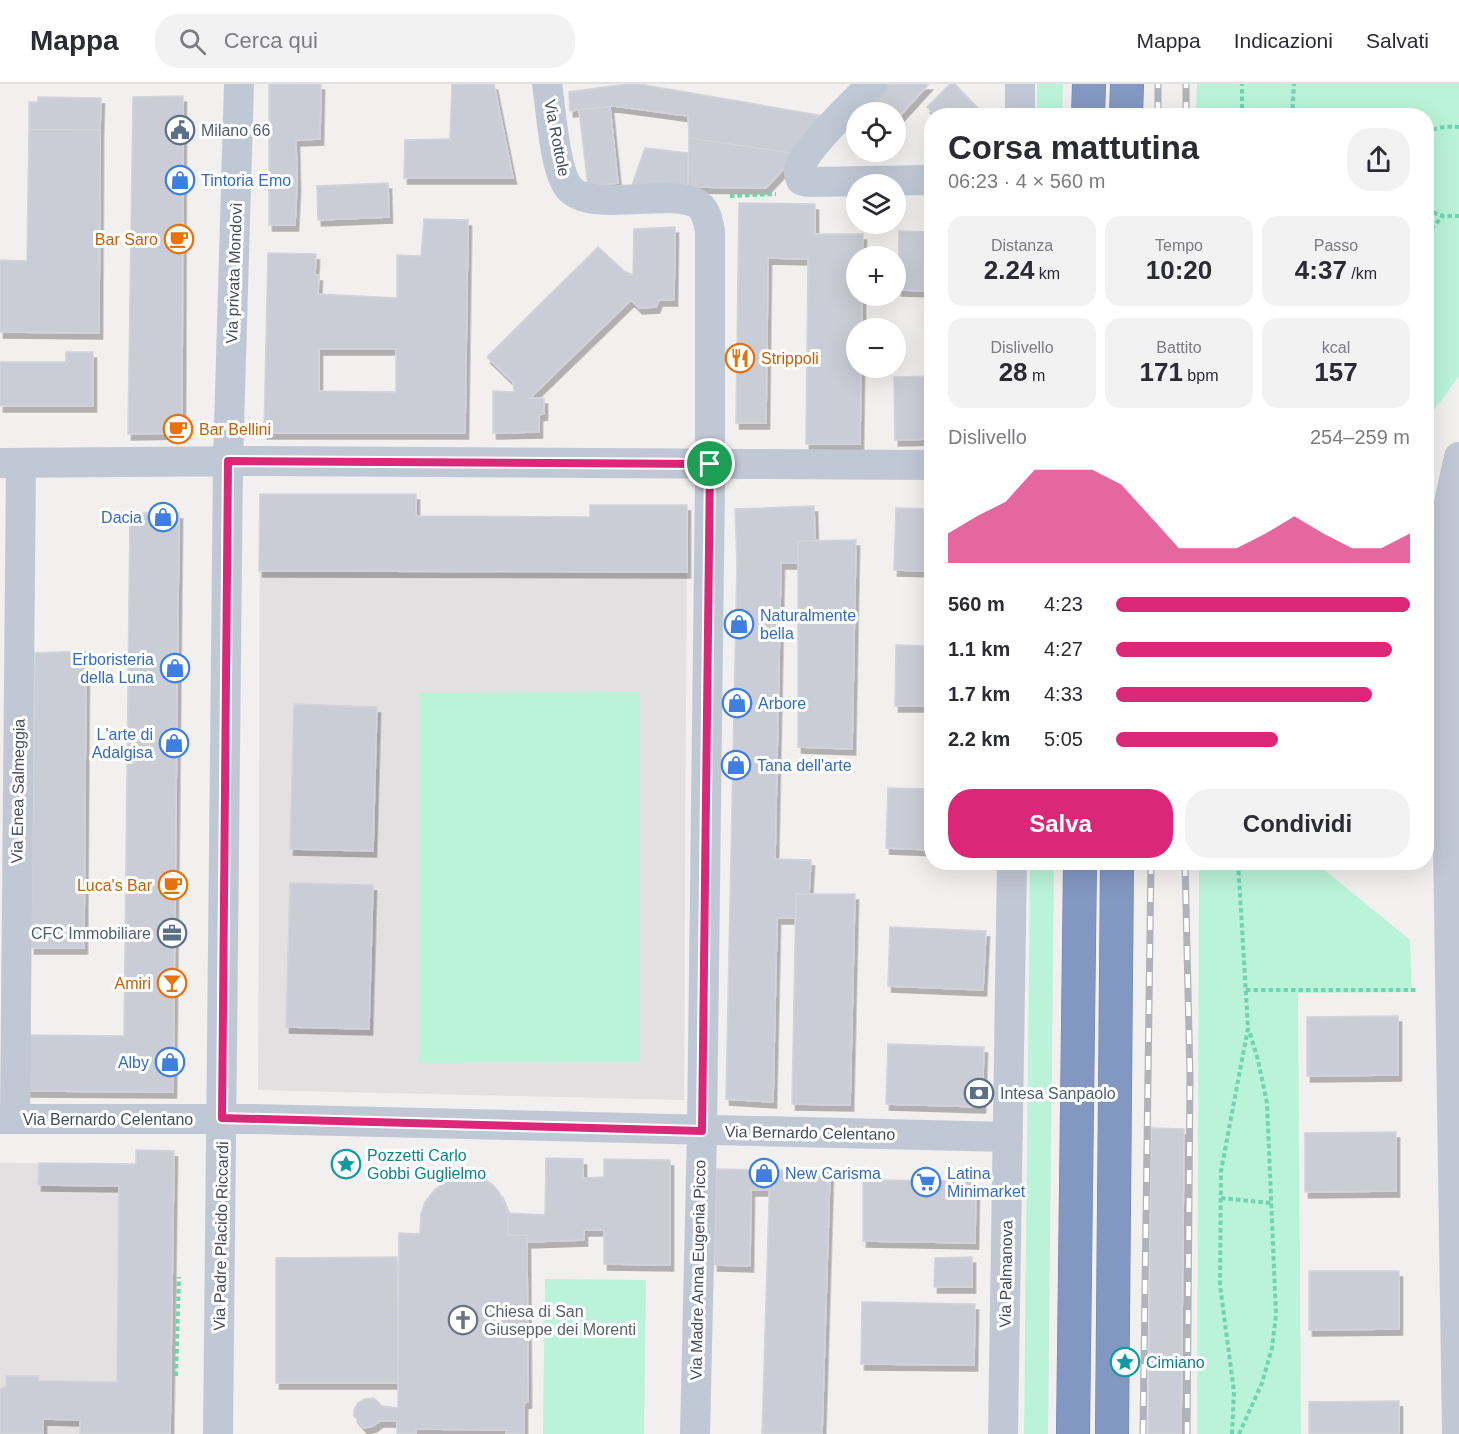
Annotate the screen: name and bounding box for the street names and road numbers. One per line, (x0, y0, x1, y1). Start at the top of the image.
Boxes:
street label: Via Rottole (541, 98, 573, 178)
street label: Via privata Mondovì (223, 202, 245, 344)
street label: Via Enea Salmeggia (8, 718, 28, 863)
street label: Via Bernardo Celentano (23, 1111, 193, 1128)
street label: Via Bernardo Celentano (725, 1123, 895, 1143)
street label: Via Padre Placido Riccardi (211, 1141, 231, 1331)
street label: Via Madre Anna Eugenia Picco (688, 1160, 708, 1380)
street label: Via Palmanova (997, 1220, 1015, 1328)

